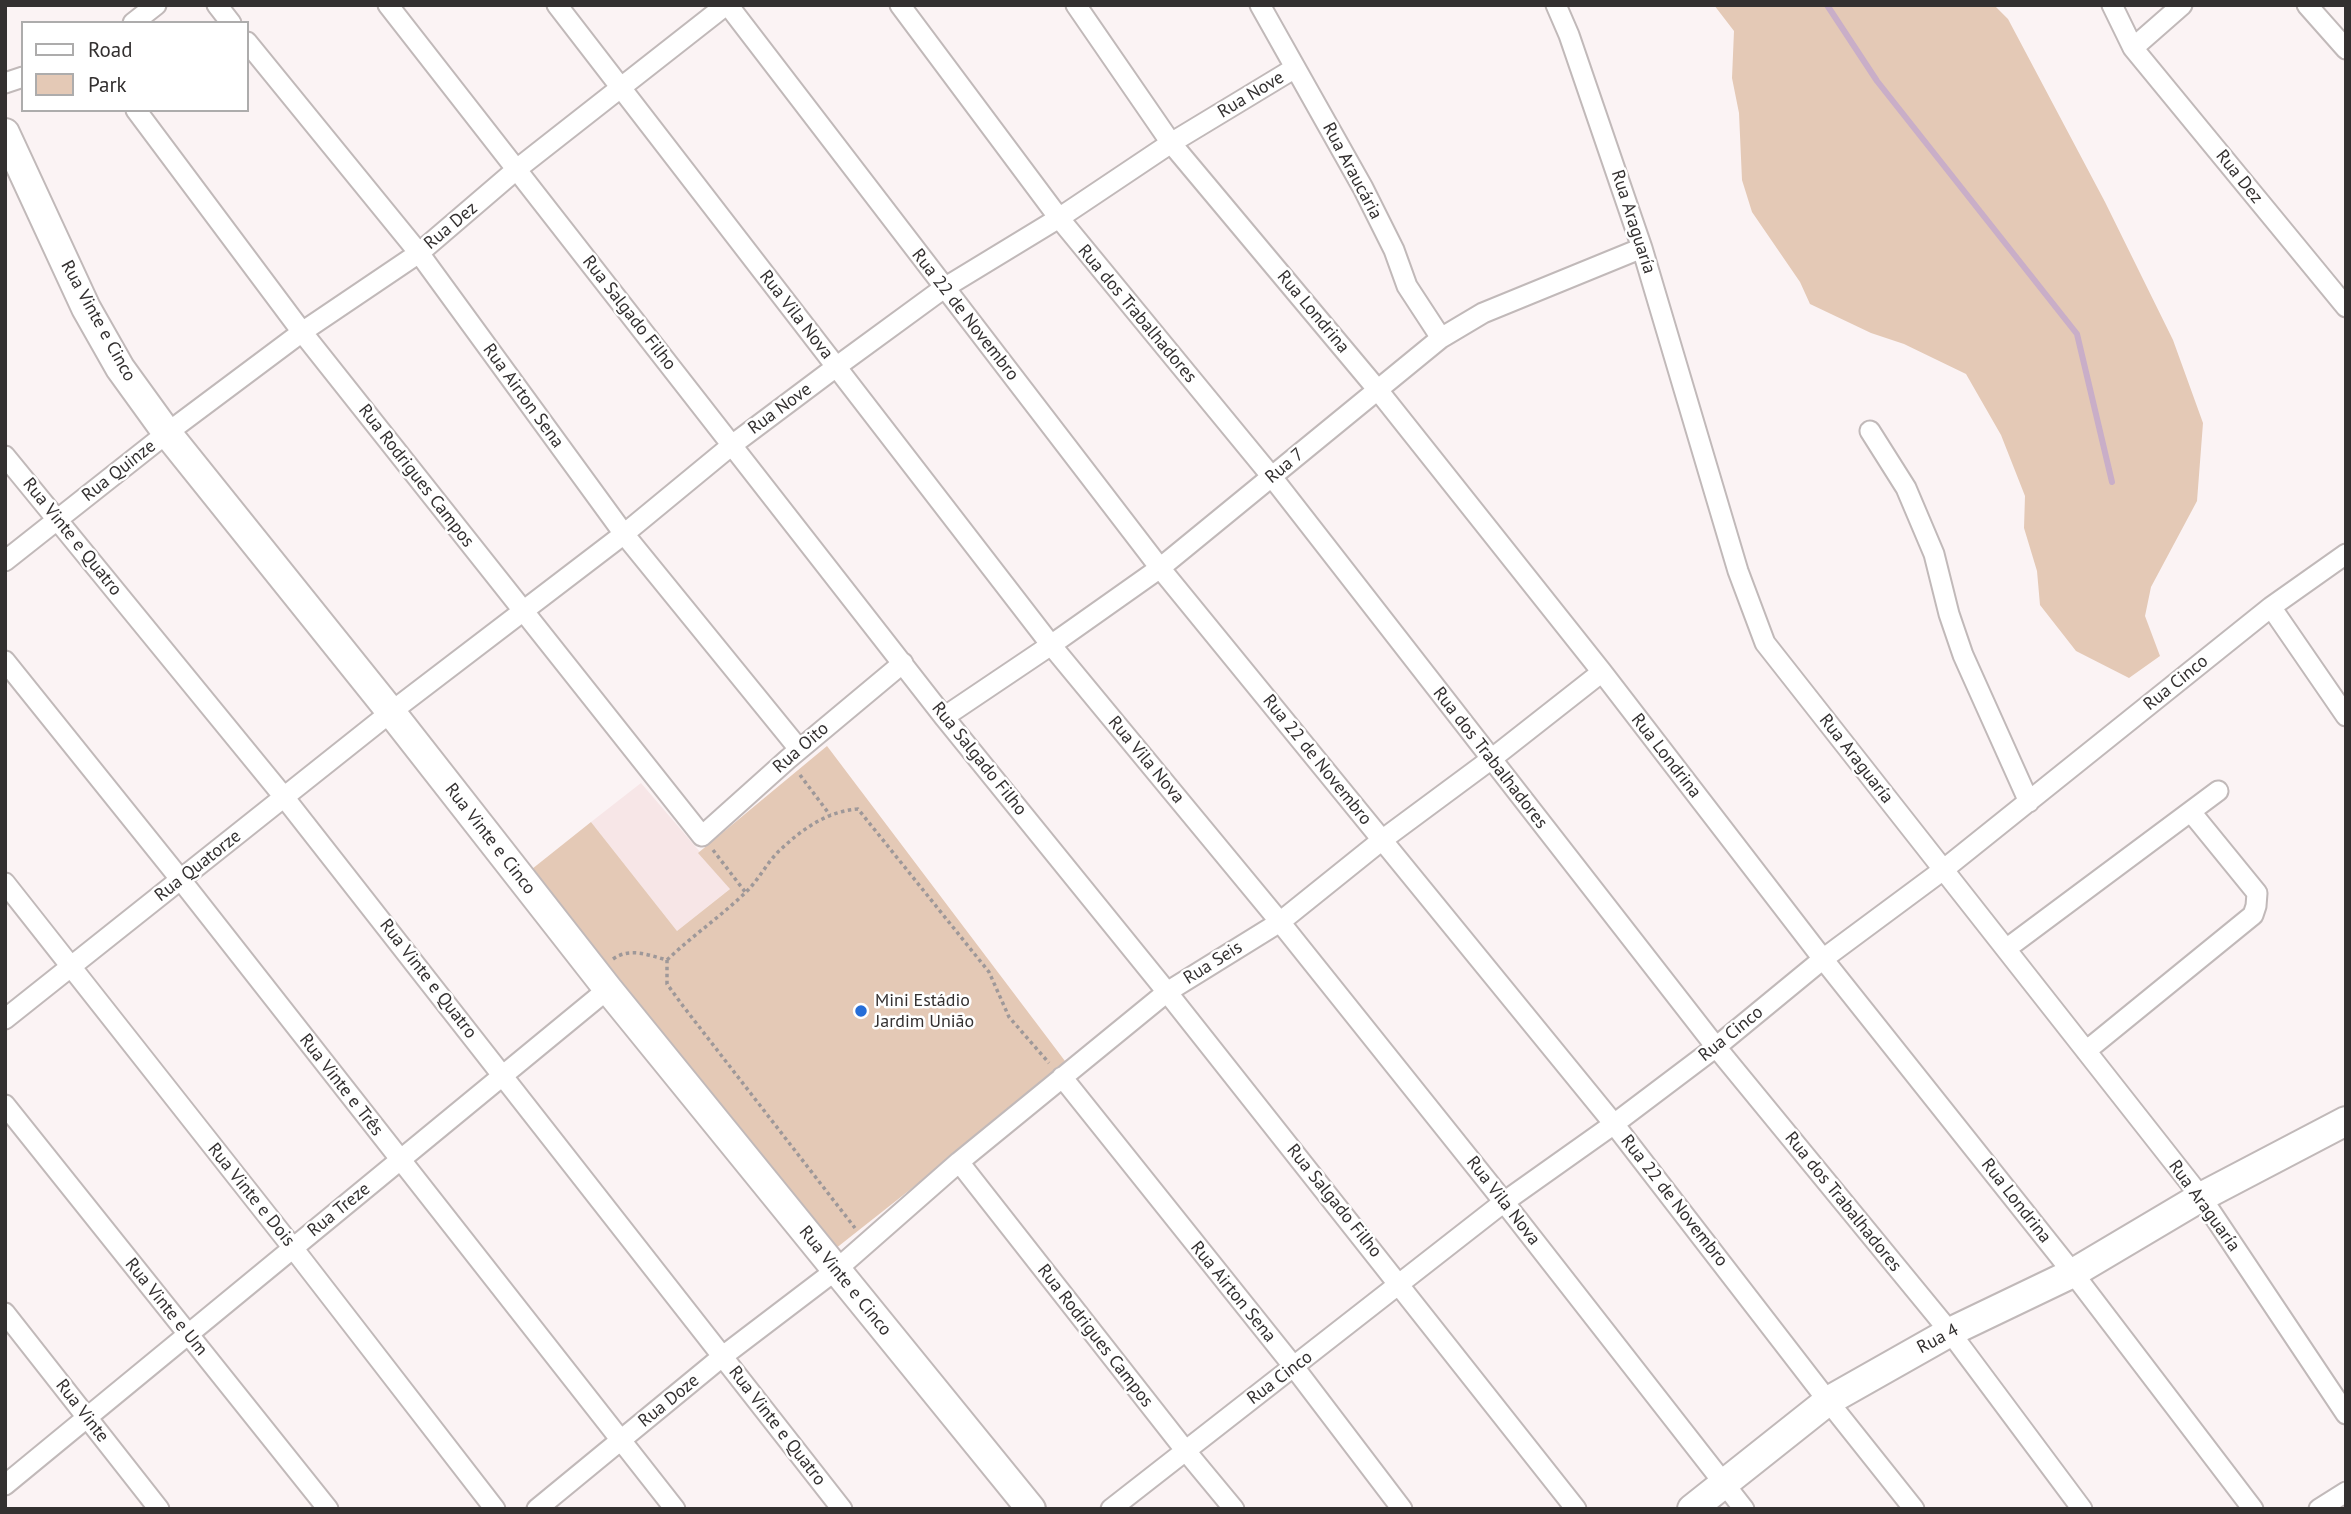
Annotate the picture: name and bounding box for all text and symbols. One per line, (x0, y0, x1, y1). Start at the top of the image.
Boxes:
legend (21, 21, 248, 112)
text: Road (88, 36, 132, 63)
street label: Rua Nove (1214, 67, 1288, 123)
text: Park (88, 71, 127, 98)
street label: Rua Araucária (1318, 119, 1386, 223)
street label: Rua Dez (2211, 146, 2267, 208)
street label: Rua Araguaría (1606, 167, 1660, 277)
street label: Rua Dez (420, 198, 482, 254)
street label: Rua dos Trabalhadores (1073, 241, 1201, 387)
street label: Rua 22 de Novembro (907, 245, 1023, 385)
street label: Rua Salgado Filho (578, 251, 680, 375)
street label: Rua Vinte e Cinco (56, 257, 140, 385)
street label: Rua Vila Nova (755, 266, 837, 364)
street label: Rua Londrina (1272, 266, 1354, 358)
street label: Rua Airton Sena (478, 340, 568, 452)
street label: Rua Nove (744, 379, 816, 439)
street label: Rua Rodrigues Campos (353, 400, 479, 552)
street label: Rua Quinze (78, 436, 160, 506)
street label: Rua 7 (1261, 444, 1309, 488)
street label: Rua Vinte e Quatro (18, 474, 126, 600)
street label: Rua Cinco (2140, 651, 2212, 715)
street label: Rua dos Trabalhadores (1428, 683, 1552, 833)
street label: Rua 22 de Novembro (1258, 691, 1376, 829)
street label: Rua Salgado Filho (927, 698, 1031, 820)
street label: Rua Londrina (1626, 710, 1706, 802)
street label: Rua Araguaría (1814, 710, 1898, 808)
street label: Rua Vila Nova (1103, 712, 1189, 808)
street label: Rua Oito (769, 718, 833, 778)
street label: Rua Vinte e Cinco (440, 779, 540, 899)
street label: Rua Quatorze (151, 826, 245, 906)
street label: Rua Vinte e Quatro (375, 915, 481, 1043)
street label: Rua Seis (1180, 937, 1246, 989)
place label: Mini Estádio Jardim União (875, 990, 974, 1032)
street label: Rua Cinco (1695, 1002, 1767, 1066)
marker: Mini Estádio Jardim União (853, 1003, 869, 1019)
street label: Rua Vinte e Três (294, 1030, 388, 1140)
street label: Rua dos Trabalhadores (1780, 1128, 1906, 1276)
street label: Rua 22 de Novembro (1616, 1131, 1732, 1271)
street label: Rua Vinte e Dois (203, 1139, 299, 1251)
street label: Rua Salgado Filho (1282, 1140, 1386, 1262)
street label: Rua Vila Nova (1462, 1152, 1544, 1250)
street label: Rua Londrina (1976, 1155, 2056, 1247)
street label: Rua Araguaría (2164, 1156, 2244, 1256)
street label: Rua Treze (303, 1178, 375, 1242)
street label: Rua Vinte e Cinco (794, 1222, 896, 1340)
street label: Rua Airton Sena (1186, 1237, 1280, 1347)
street label: Rua Vinte e Um (120, 1254, 212, 1360)
street label: Rua Rodrigues Campos (1032, 1260, 1158, 1412)
street label: Rua 4 (1914, 1319, 1962, 1359)
street label: Rua Cinco (1243, 1346, 1317, 1410)
street label: Rua Vinte e Quatro (724, 1362, 830, 1490)
street label: Rua Doze (634, 1370, 704, 1432)
street label: Rua Vinte (51, 1375, 113, 1447)

